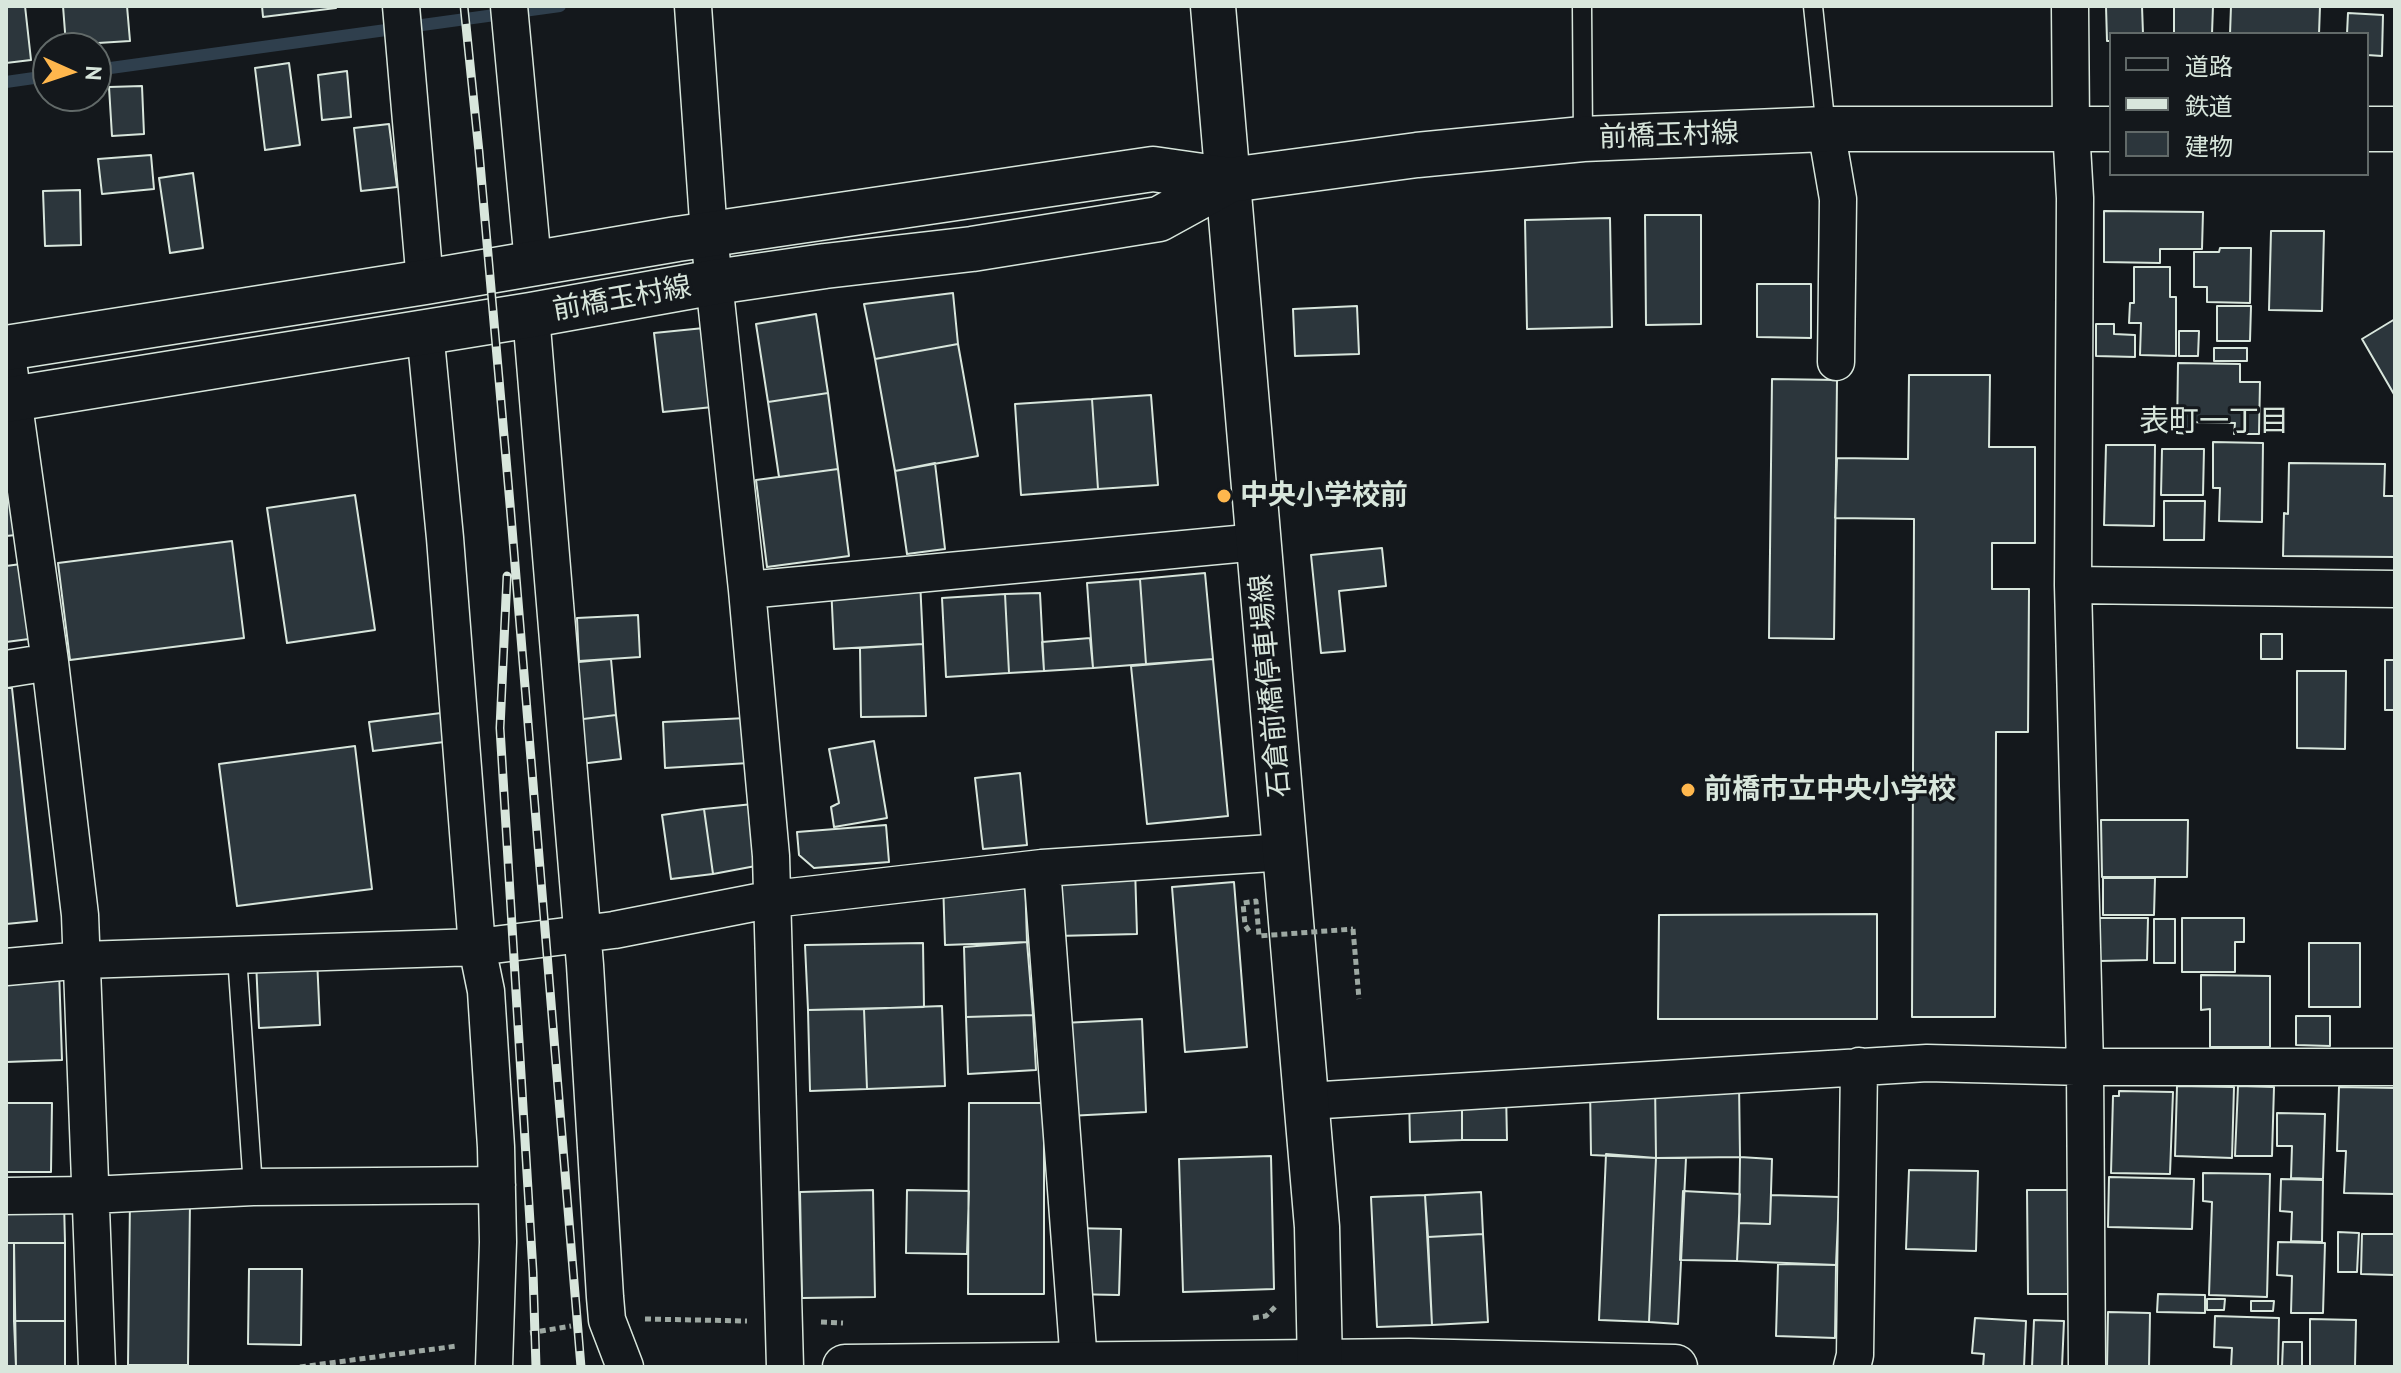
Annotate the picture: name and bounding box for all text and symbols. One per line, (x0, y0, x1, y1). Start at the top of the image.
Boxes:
north arrow (32, 32, 112, 112)
legend (2109, 32, 2369, 176)
text: 道路 (2185, 51, 2233, 82)
text: N (80, 65, 108, 81)
text: 鉄道 (2185, 91, 2233, 122)
street label: 前橋玉村線 (1598, 117, 1740, 155)
text: 建物 (2185, 131, 2233, 162)
street label: 前橋玉村線 (550, 270, 694, 328)
district label: 表町一丁目 (2139, 404, 2289, 440)
place label: 中央小学校前 (1240, 479, 1408, 513)
marker: 中央小学校前 (1215, 487, 1233, 505)
street label: 石倉前橋停車場線 (1245, 573, 1297, 799)
place label: 前橋市立中央小学校 (1704, 773, 1956, 807)
marker: 前橋市立中央小学校 (1679, 781, 1697, 799)

